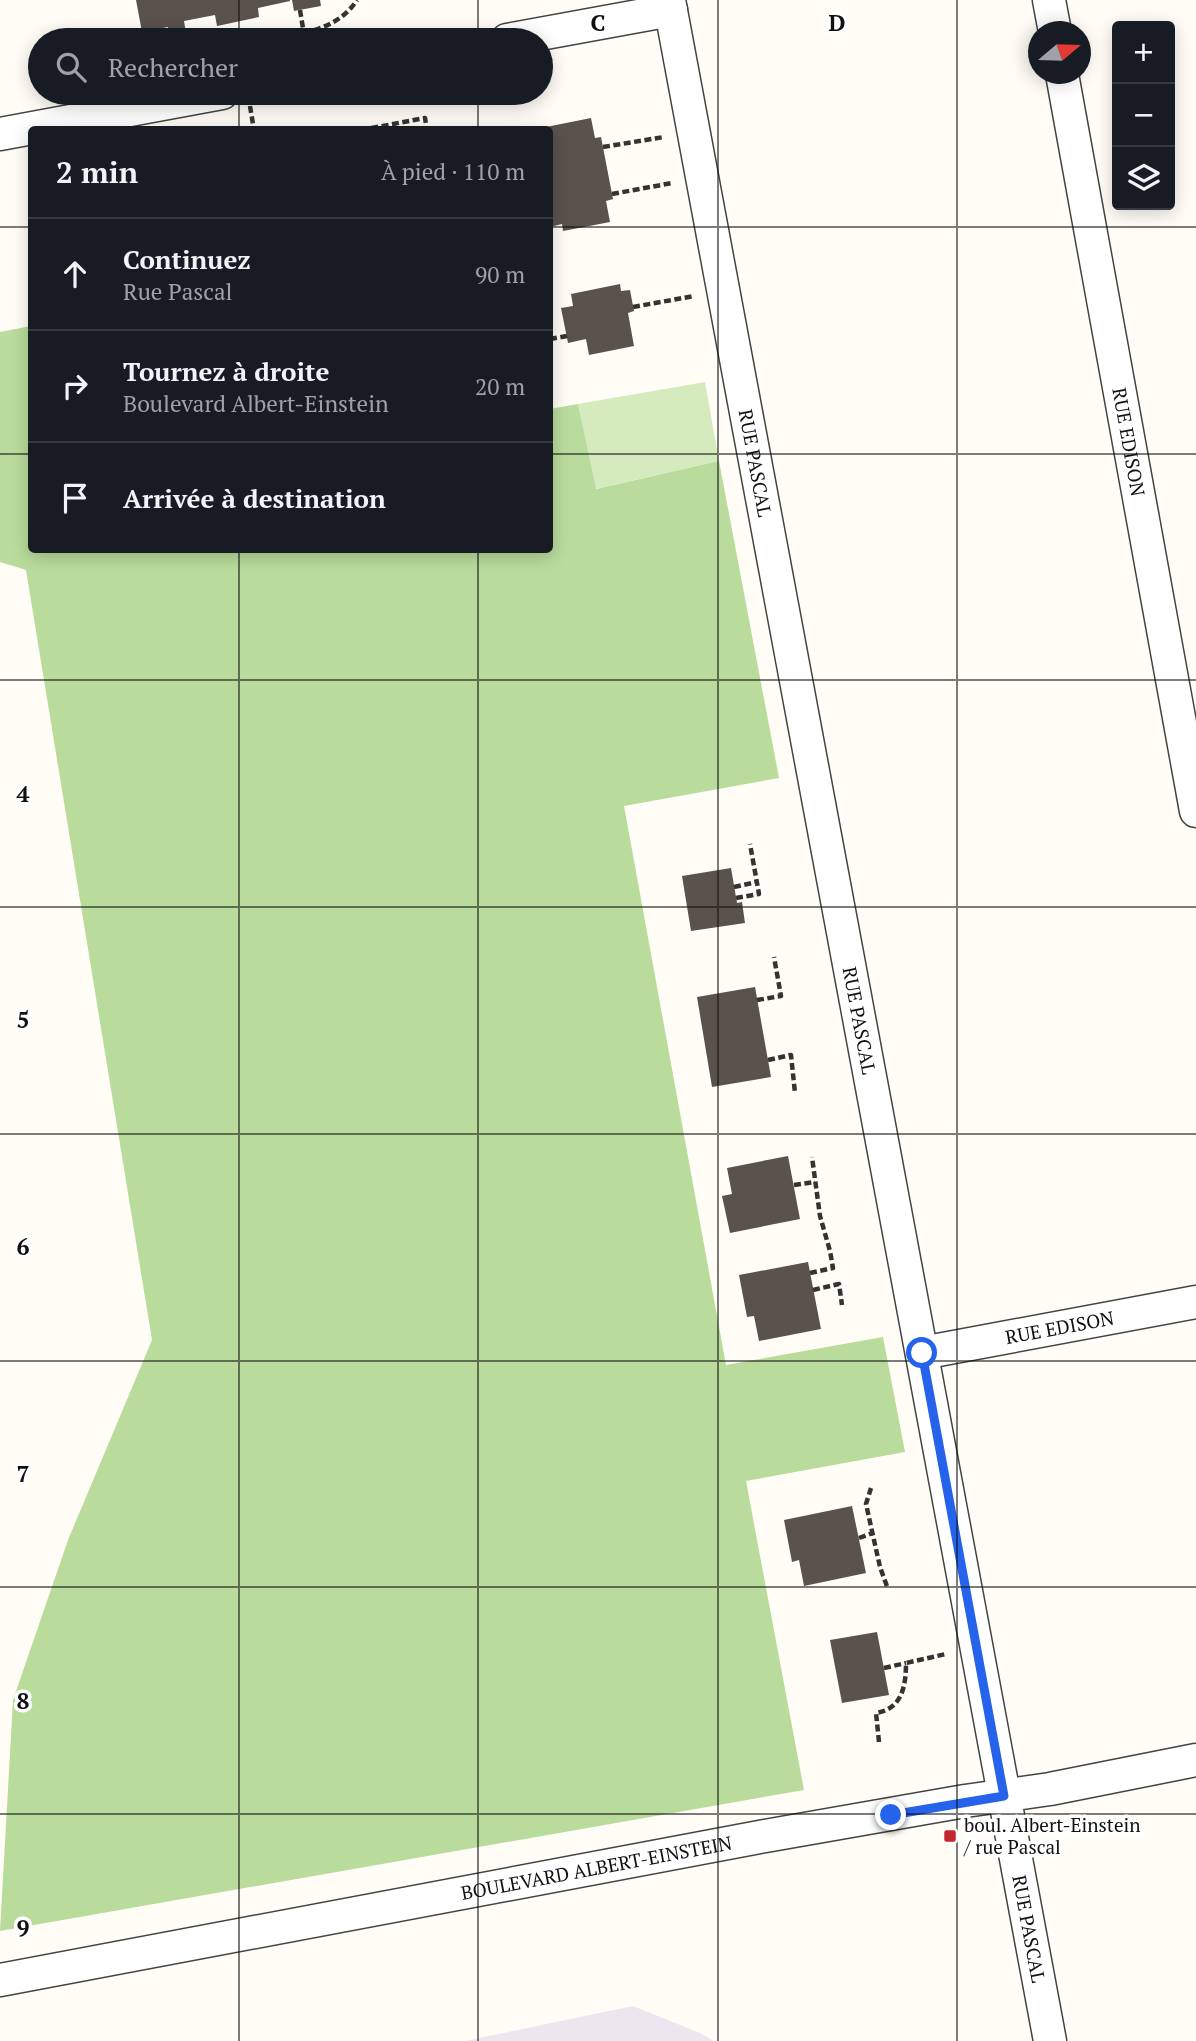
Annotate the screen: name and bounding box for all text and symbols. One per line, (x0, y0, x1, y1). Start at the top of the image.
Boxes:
text: C (591, 7, 606, 38)
text: D (829, 7, 846, 38)
north arrow (1028, 21, 1091, 84)
map controls (1112, 21, 1175, 210)
button: + (1112, 21, 1175, 84)
search box (28, 28, 553, 105)
icon: search (52, 48, 90, 86)
text: Rechercher (108, 50, 238, 84)
button: − (1112, 84, 1175, 147)
button: layers (1112, 147, 1175, 210)
text: 2 min (56, 152, 138, 192)
text: À pied · 110 m (381, 156, 525, 187)
text: Continuez (123, 242, 251, 276)
icon: ahead (56, 255, 94, 293)
text: 90 m (475, 259, 525, 290)
text: Rue Pascal (123, 276, 233, 307)
text: Tournez à droite (123, 354, 329, 388)
icon: right (56, 367, 94, 405)
text: 20 m (475, 371, 525, 402)
street label: RUE EDISON (1107, 386, 1152, 498)
text: Boulevard Albert-Einstein (123, 388, 389, 419)
street label: RUE PASCAL (734, 407, 778, 519)
icon: arrive (56, 479, 94, 517)
text: Arrivée à destination (123, 481, 386, 515)
text: 4 (17, 778, 30, 809)
street label: RUE PASCAL (838, 964, 882, 1077)
text: 5 (17, 1004, 30, 1035)
text: 6 (17, 1231, 30, 1262)
street label: RUE EDISON (1003, 1305, 1116, 1349)
route start (906, 1337, 937, 1368)
text: 7 (17, 1458, 30, 1489)
text: 8 (17, 1685, 30, 1716)
route end (875, 1799, 906, 1830)
place label: boul. Albert-Einstein / rue Pascal (963, 1812, 1140, 1859)
marker: boul. Albert-Einstein / rue Pascal (942, 1828, 958, 1844)
street label: BOULEVARD ALBERT-EINSTEIN (459, 1829, 734, 1905)
street label: RUE PASCAL (1007, 1873, 1052, 1985)
text: 9 (17, 1912, 30, 1943)

